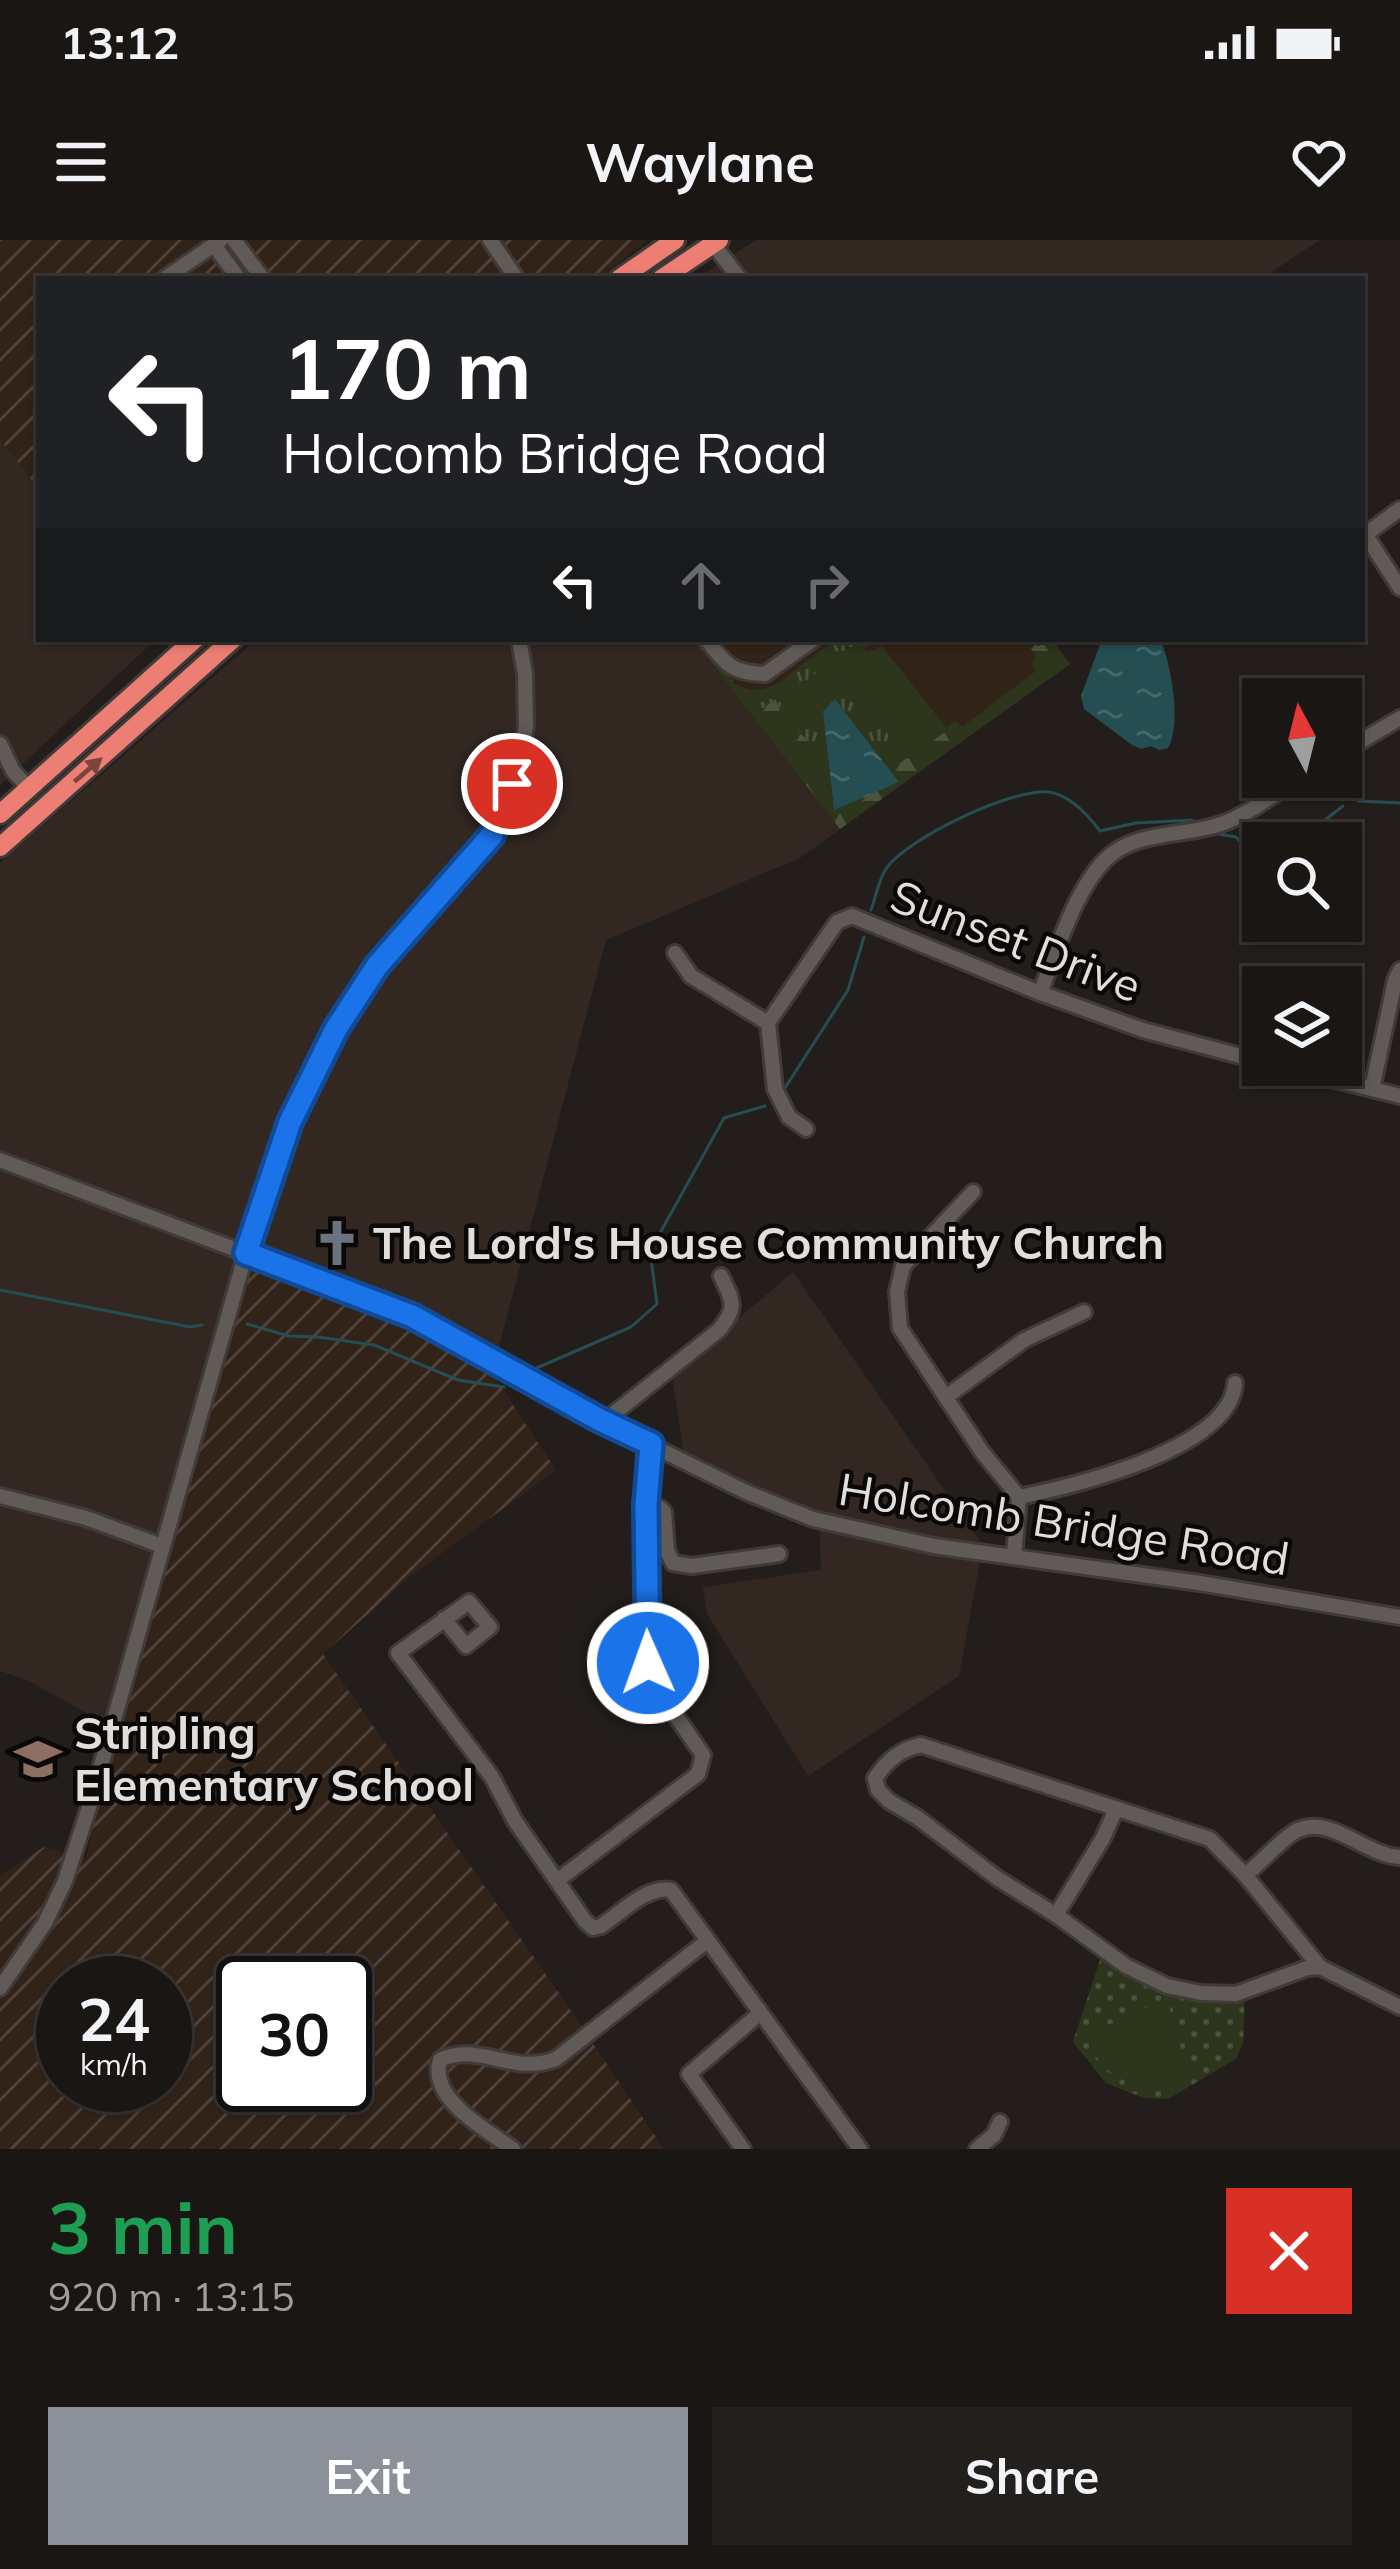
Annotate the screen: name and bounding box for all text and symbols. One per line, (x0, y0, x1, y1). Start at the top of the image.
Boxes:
text: 13:12 (60, 14, 179, 70)
text: Waylane (585, 128, 815, 196)
icon: menu (48, 129, 114, 195)
icon: heart (1286, 129, 1352, 195)
text: 170 m (282, 315, 532, 420)
icon: left (84, 324, 240, 480)
text: Holcomb Bridge Road (282, 419, 828, 487)
icon: left (542, 552, 608, 618)
icon: ahead (668, 552, 734, 618)
icon: right (794, 552, 860, 618)
north arrow (1242, 678, 1362, 798)
map controls (1242, 678, 1362, 1086)
pin (461, 733, 563, 835)
icon: arrive (479, 751, 545, 817)
one-way arrow (73, 757, 103, 784)
button: search (1242, 822, 1362, 942)
street label: Sunset Drive (883, 867, 1149, 1013)
button: layers (1242, 966, 1362, 1086)
place label: The Lord's House Community Church (373, 1214, 1164, 1270)
church icon: The Lord's House Community Church (312, 1218, 362, 1268)
street label: Holcomb Bridge Road (835, 1460, 1293, 1586)
position arrow (585, 1600, 711, 1726)
place label: Stripling Elementary School (74, 1704, 474, 1812)
school or university icon: Stripling Elementary School (13, 1734, 63, 1784)
speed limit sign: 30 (216, 1956, 372, 2112)
text: 24 (78, 1981, 150, 2056)
text: km/h (80, 2045, 148, 2083)
text: 3 min (48, 2182, 238, 2272)
button: close (1226, 2188, 1352, 2314)
text: 920 m · 13:15 (48, 2272, 294, 2321)
button: Exit (48, 2407, 688, 2545)
button: Share (712, 2407, 1352, 2545)

